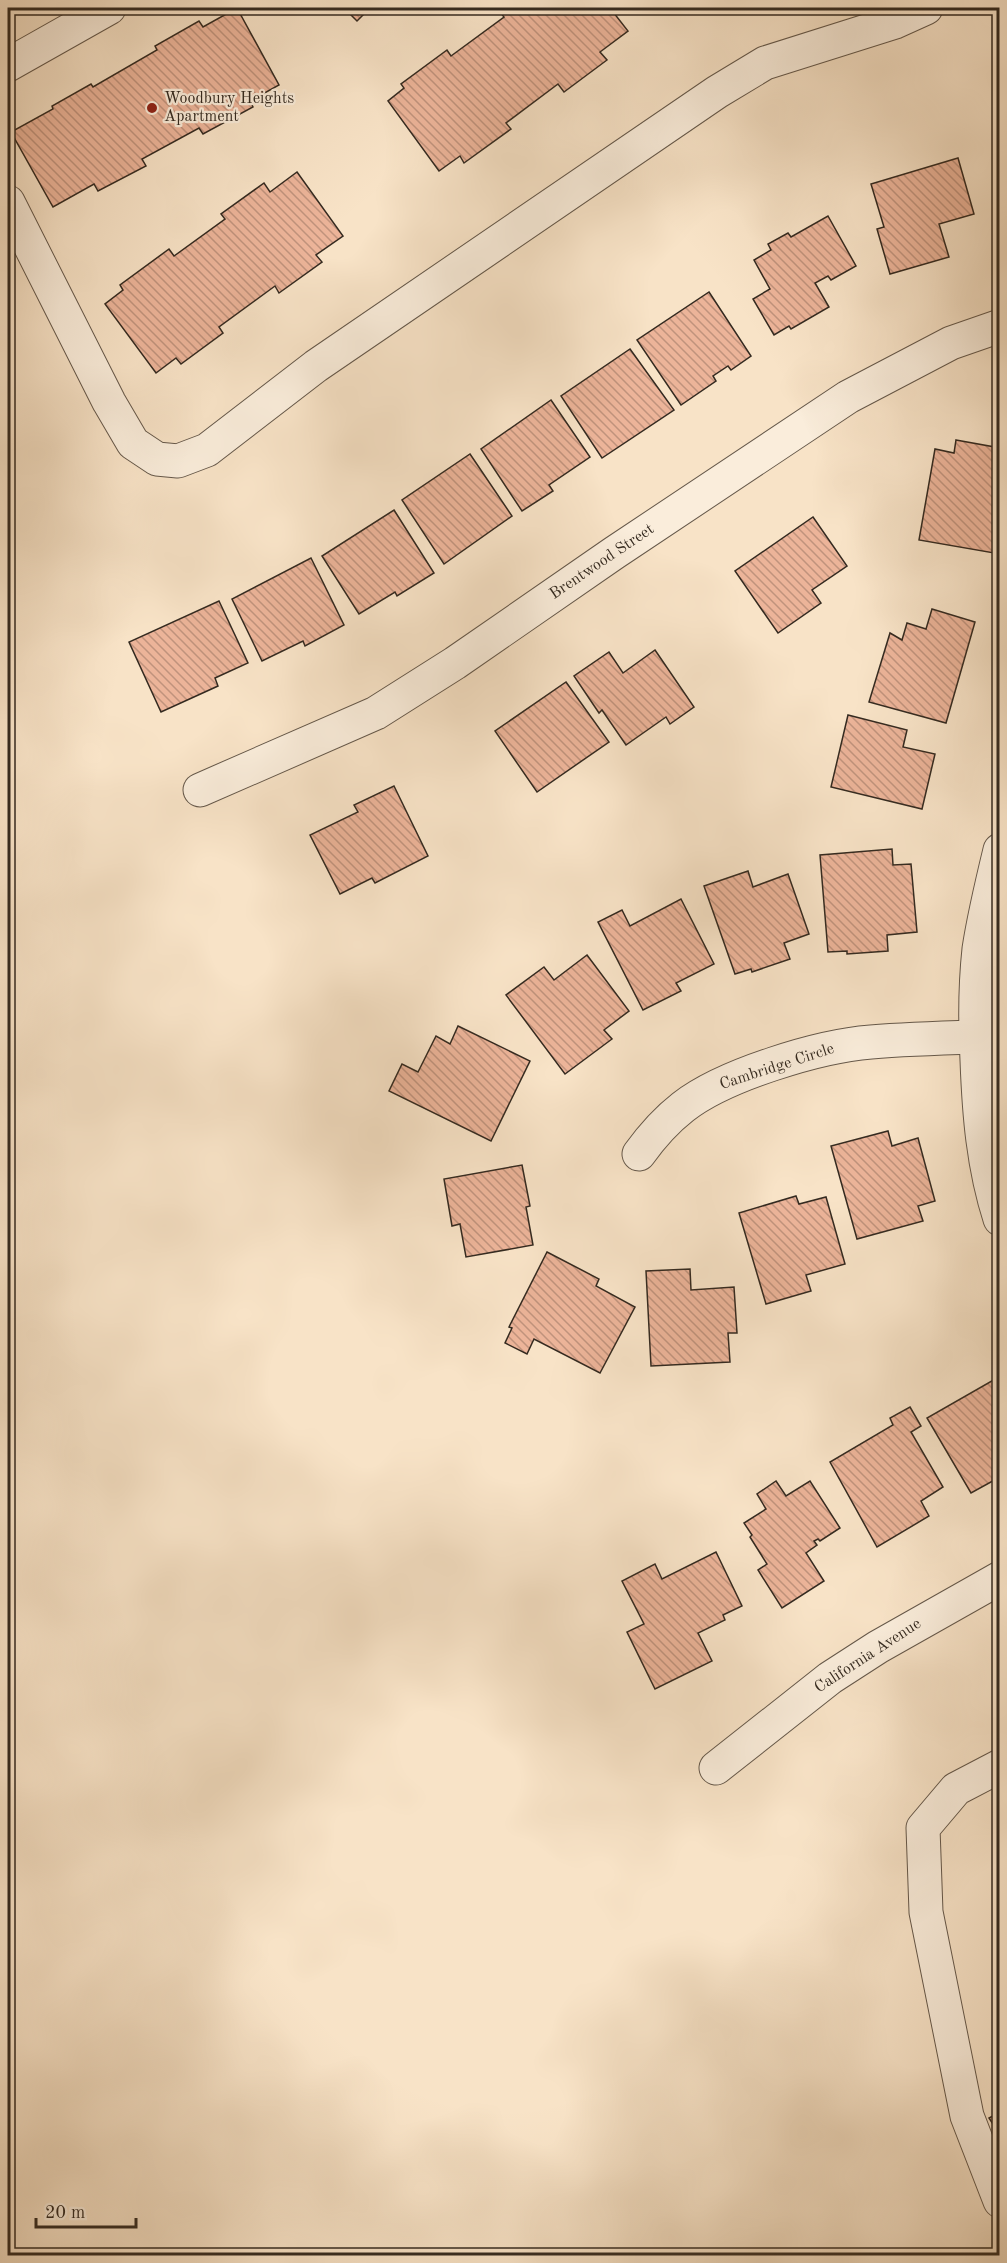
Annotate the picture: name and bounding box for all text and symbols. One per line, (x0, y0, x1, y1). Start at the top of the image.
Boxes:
place label: Woodbury Heights Apartment (164, 91, 294, 125)
marker: Woodbury Heights Apartment (145, 101, 159, 115)
street label: Brentwood Street (547, 521, 657, 603)
street label: Cambridge Circle (718, 1041, 836, 1093)
street label: California Avenue (812, 1616, 924, 1696)
scale bar (36, 2191, 136, 2229)
text: 20 m (45, 2204, 85, 2222)

